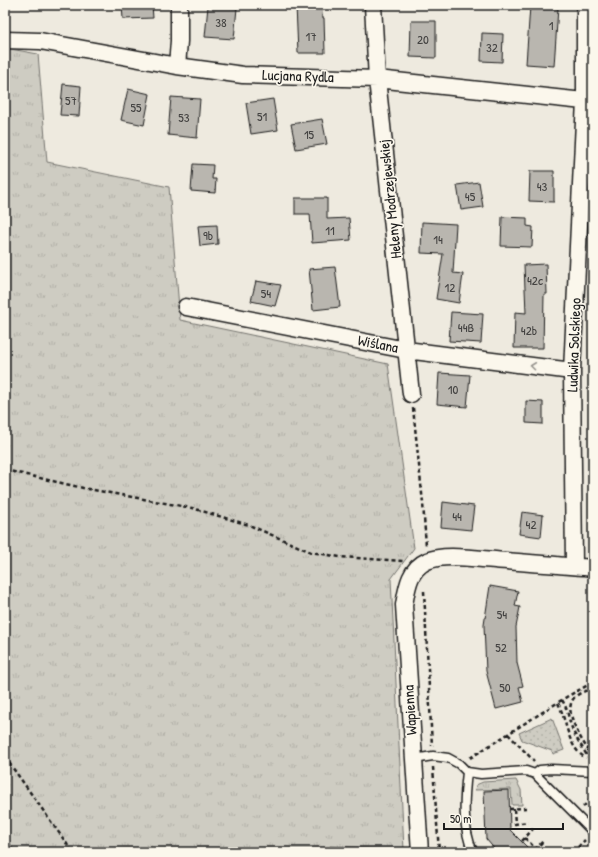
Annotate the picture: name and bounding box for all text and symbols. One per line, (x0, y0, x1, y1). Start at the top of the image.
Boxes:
house number: 38 (215, 13, 227, 31)
house number: 1 (549, 16, 554, 34)
house number: 17 (305, 27, 317, 45)
house number: 20 (417, 30, 429, 48)
house number: 32 (486, 38, 498, 56)
street label: Lucjana Rydla (262, 64, 334, 87)
house number: 57 (65, 91, 77, 109)
house number: 55 (131, 98, 142, 116)
house number: 51 (257, 107, 267, 125)
house number: 53 (178, 108, 190, 126)
house number: 15 (304, 125, 315, 143)
street label: Heleny Modrzejewskiej (373, 138, 406, 260)
house number: 43 (537, 177, 548, 195)
house number: 45 (465, 187, 476, 205)
house number: 11 (325, 221, 335, 239)
house number: 9b (203, 226, 213, 244)
house number: 14 (433, 230, 443, 248)
house number: 42c (527, 271, 543, 289)
house number: 12 (445, 278, 455, 296)
house number: 54 (261, 284, 271, 302)
street label: Ludwika Solskiego (561, 298, 586, 392)
house number: 44B (458, 318, 475, 336)
house number: 42b (521, 321, 537, 339)
street label: Wiślana (356, 329, 400, 358)
one-way arrow (530, 362, 536, 371)
house number: 10 (448, 380, 458, 398)
house number: 44 (452, 507, 462, 525)
house number: 42 (526, 515, 536, 533)
house number: 54 (497, 605, 507, 623)
house number: 52 (495, 638, 507, 656)
house number: 50 (499, 678, 511, 696)
street label: Wapienna (397, 684, 422, 736)
scale bar (444, 805, 563, 831)
text: 50 m (450, 810, 471, 827)

